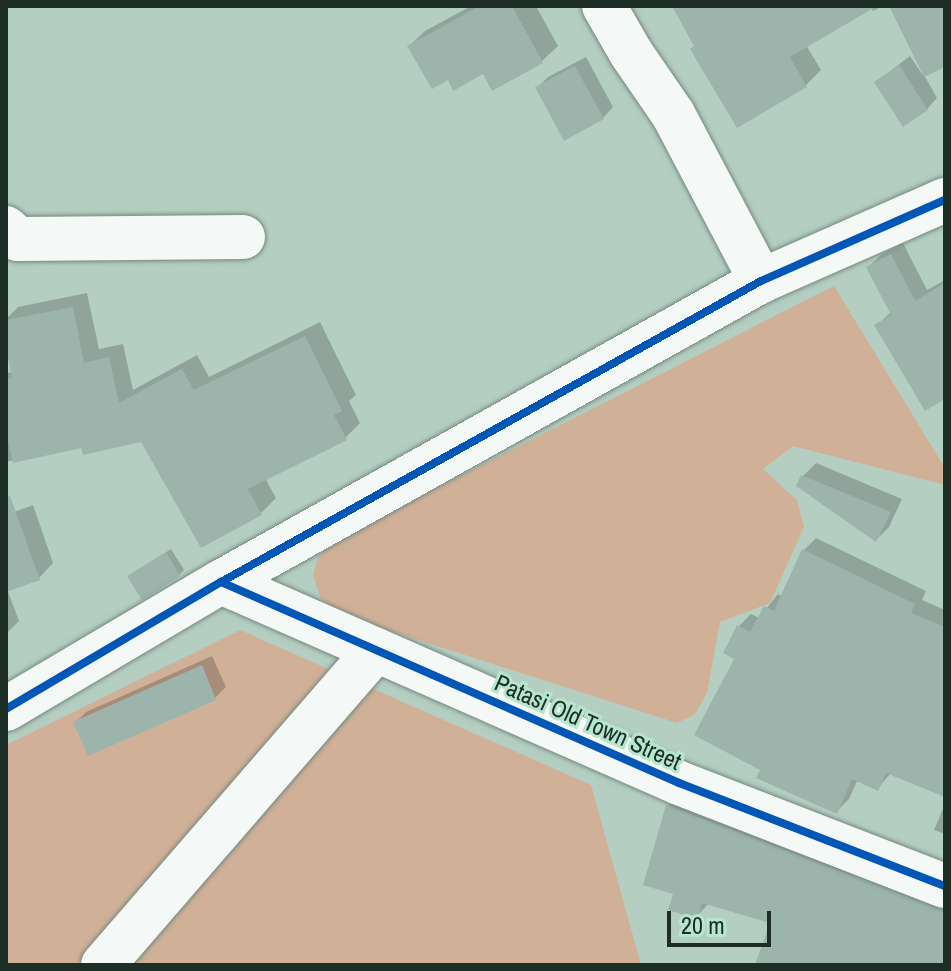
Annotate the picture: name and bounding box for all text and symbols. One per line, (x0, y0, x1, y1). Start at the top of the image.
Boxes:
street label: Patasi Old Town Street (490, 668, 686, 776)
scale bar (671, 895, 775, 945)
text: 20 m (681, 909, 725, 941)

